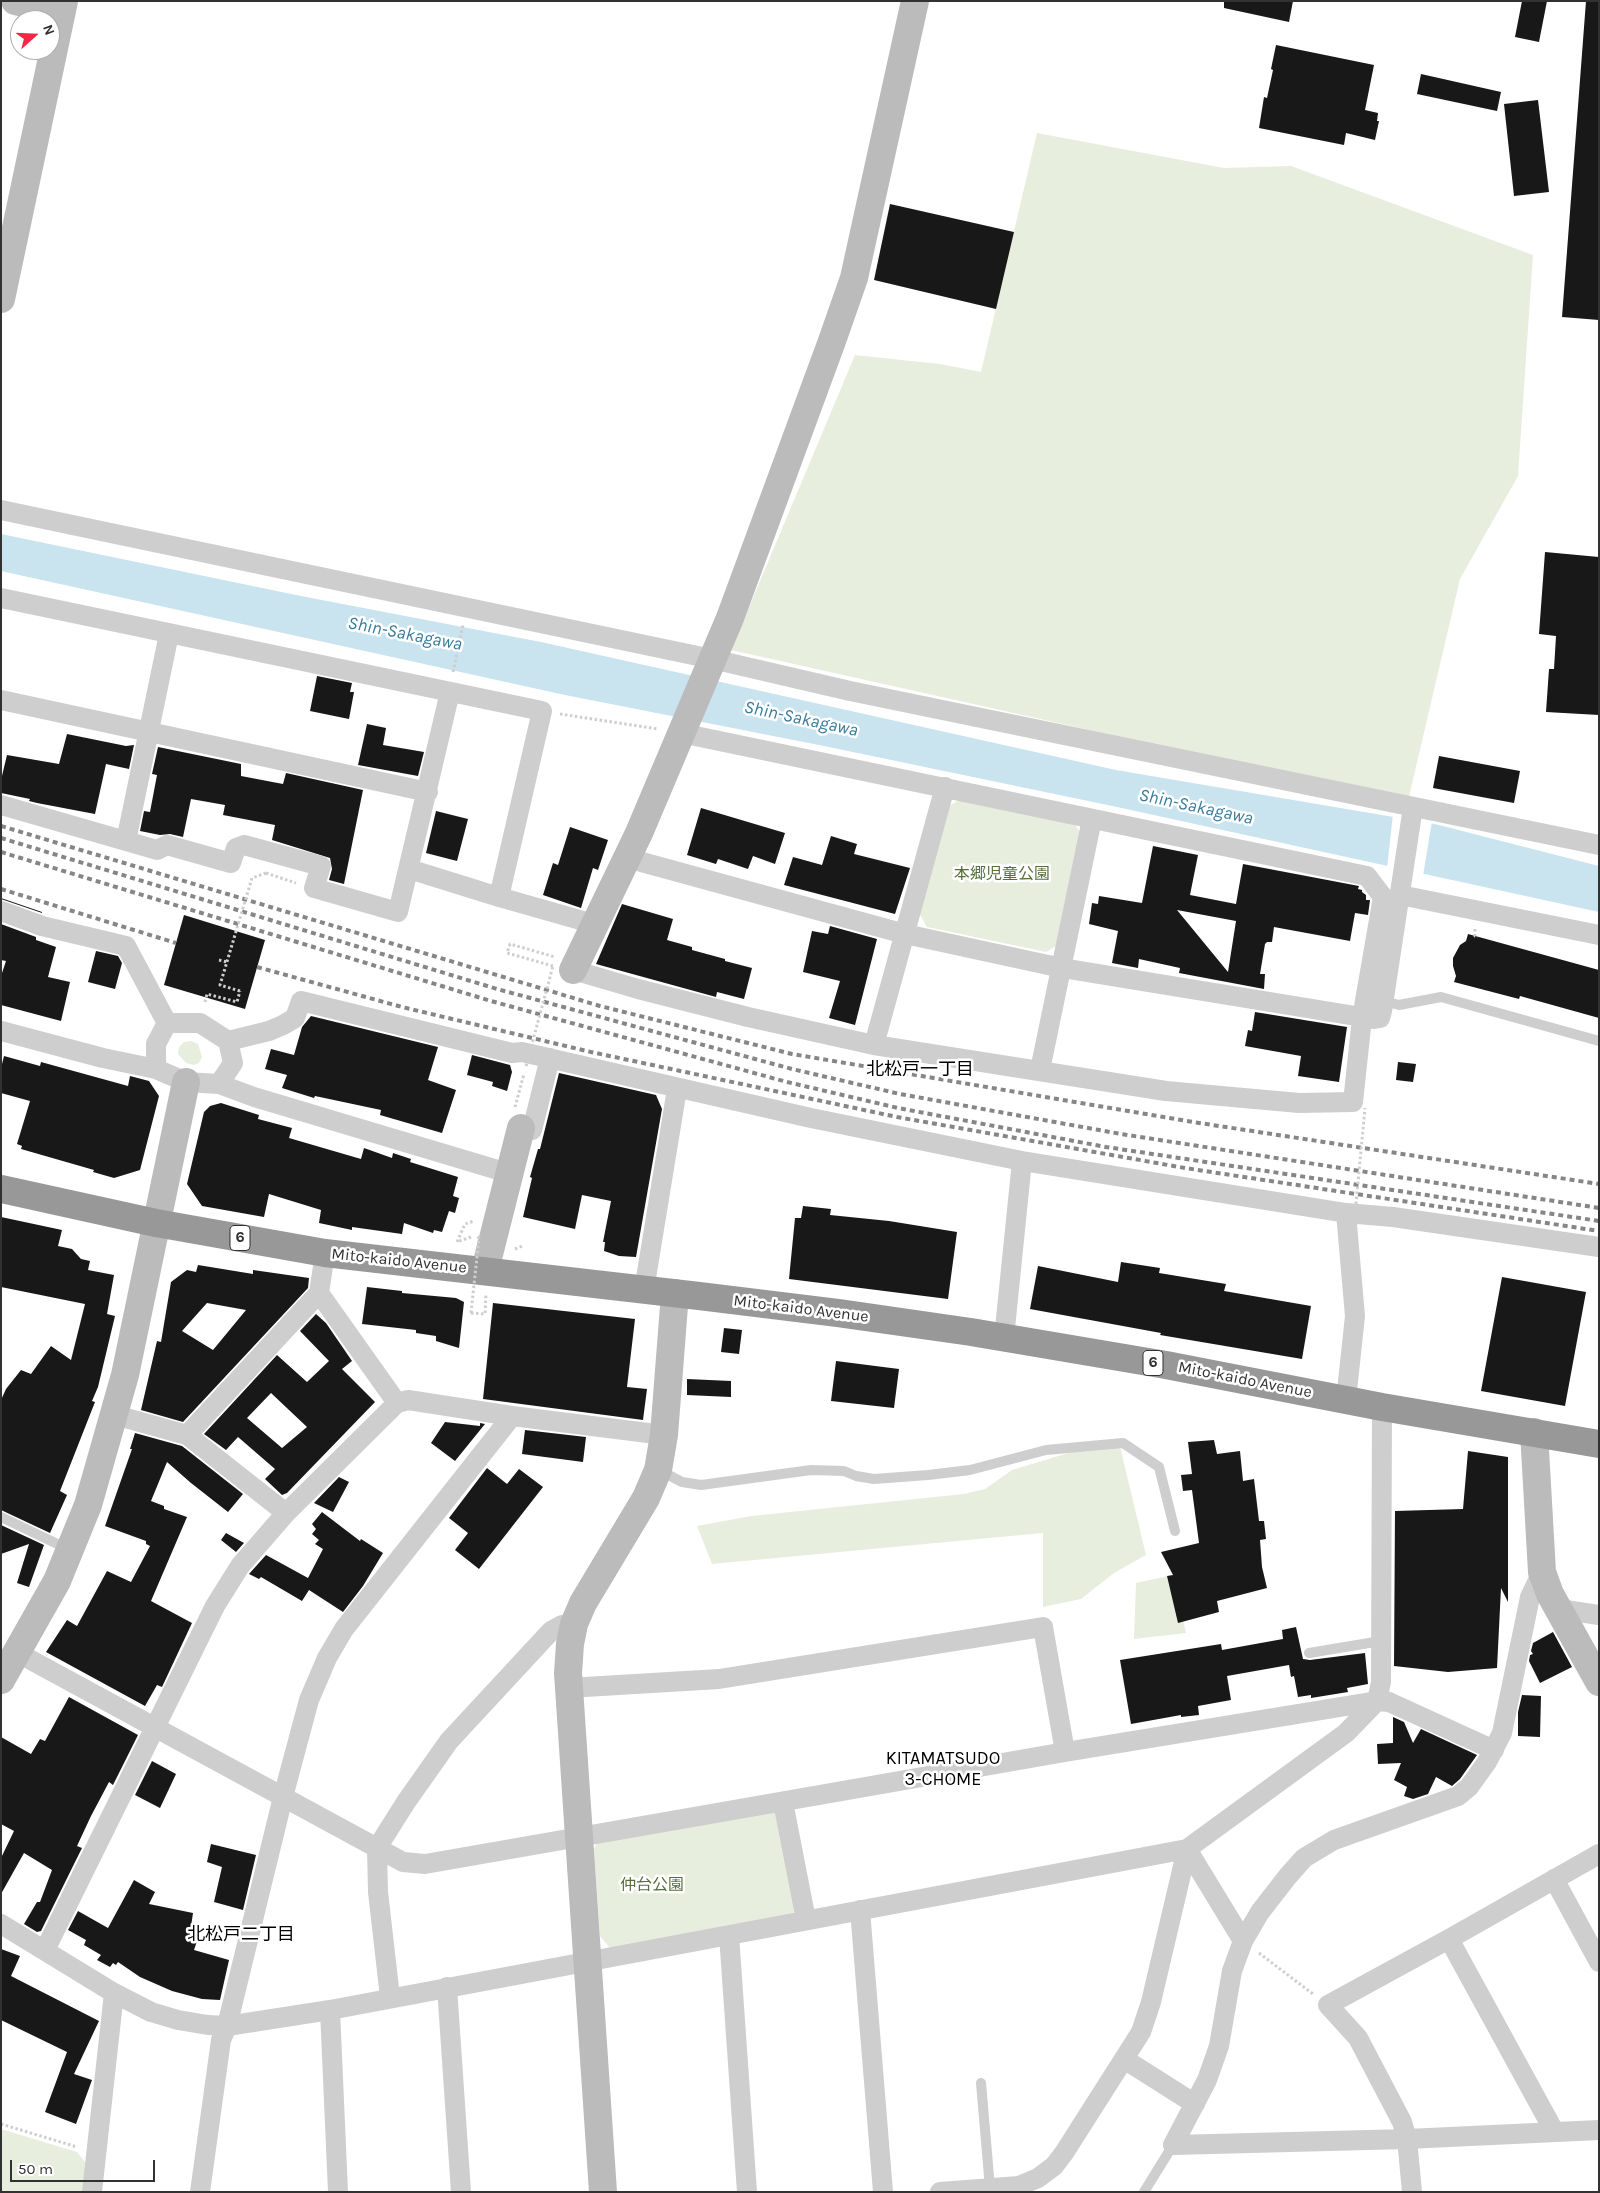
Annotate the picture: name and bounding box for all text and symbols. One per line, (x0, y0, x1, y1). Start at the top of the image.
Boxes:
north arrow (10, 10, 60, 60)
text: N (39, 22, 58, 38)
water label: Shin-Sakagawa (346, 612, 464, 656)
water label: Shin-Sakagawa (742, 696, 860, 742)
water label: Shin-Sakagawa (1137, 784, 1255, 830)
park label: 本郷児童公園 (954, 864, 1050, 884)
district label: 北松戸一丁目 (866, 1059, 974, 1081)
road number: 6 (230, 1226, 250, 1250)
street label: Mito-kaido Avenue (330, 1244, 468, 1278)
street label: Mito-kaido Avenue (732, 1291, 870, 1327)
road number: 6 (1143, 1350, 1163, 1376)
street label: Mito-kaido Avenue (1176, 1358, 1314, 1402)
district label: KITAMATSUDO 3-CHOME (879, 1748, 1007, 1790)
park label: 仲台公園 (620, 1875, 684, 1895)
district label: 北松戸二丁目 (187, 1924, 295, 1946)
scale bar (12, 2150, 158, 2182)
text: 50 m (18, 2160, 53, 2178)

